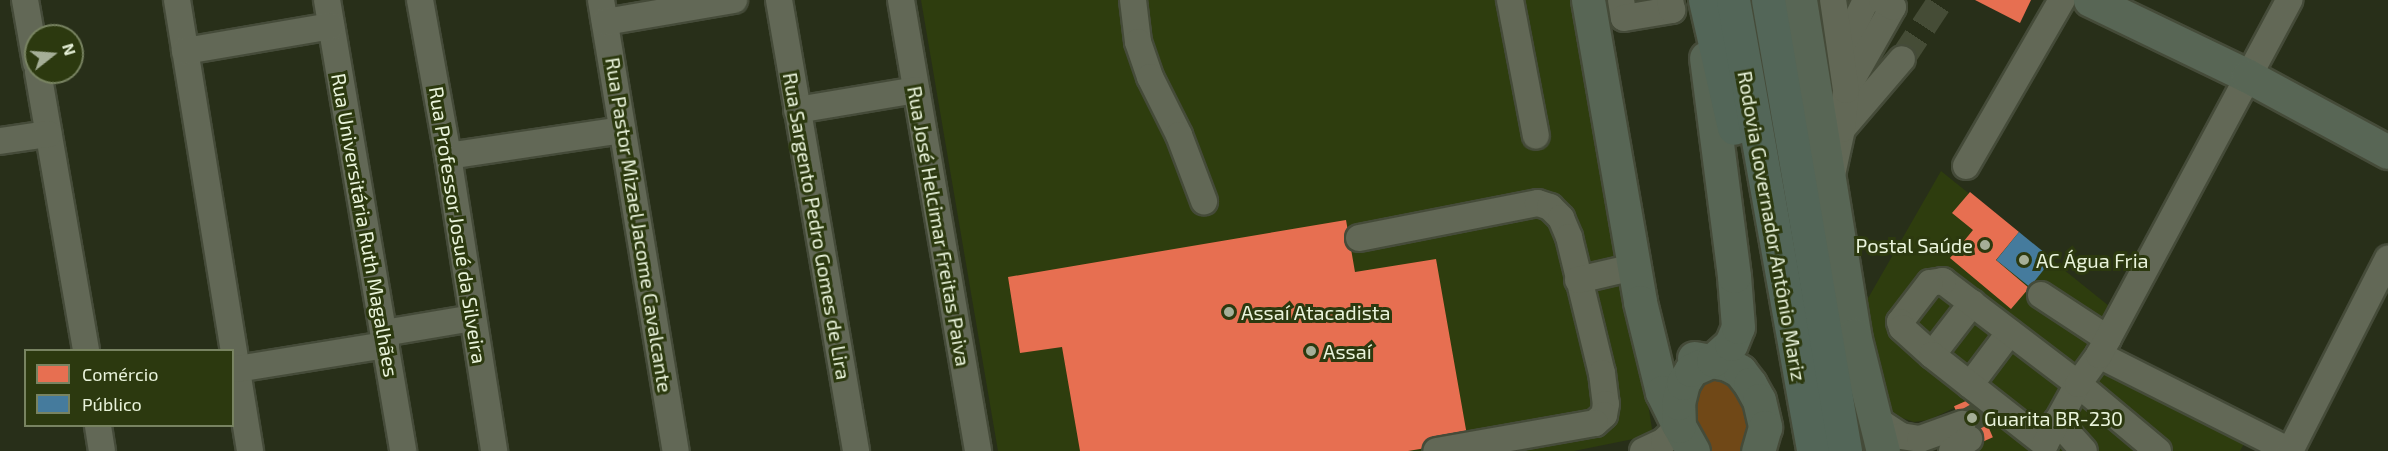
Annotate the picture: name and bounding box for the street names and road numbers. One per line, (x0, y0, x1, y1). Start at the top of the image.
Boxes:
street label: Rua Pastor Mizael Jacome Cavalcante (601, 55, 677, 395)
street label: Rodovia Governador Antônio Mariz (1733, 69, 1811, 383)
street label: Rua Universitária Ruth Magalhães (326, 71, 404, 379)
street label: Rua Sargento Pedro Gomes de Lira (778, 71, 856, 381)
street label: Rua Professor Josué da Silveira (424, 84, 492, 366)
street label: Rua José Helcimar Freitas Paiva (902, 84, 976, 368)

